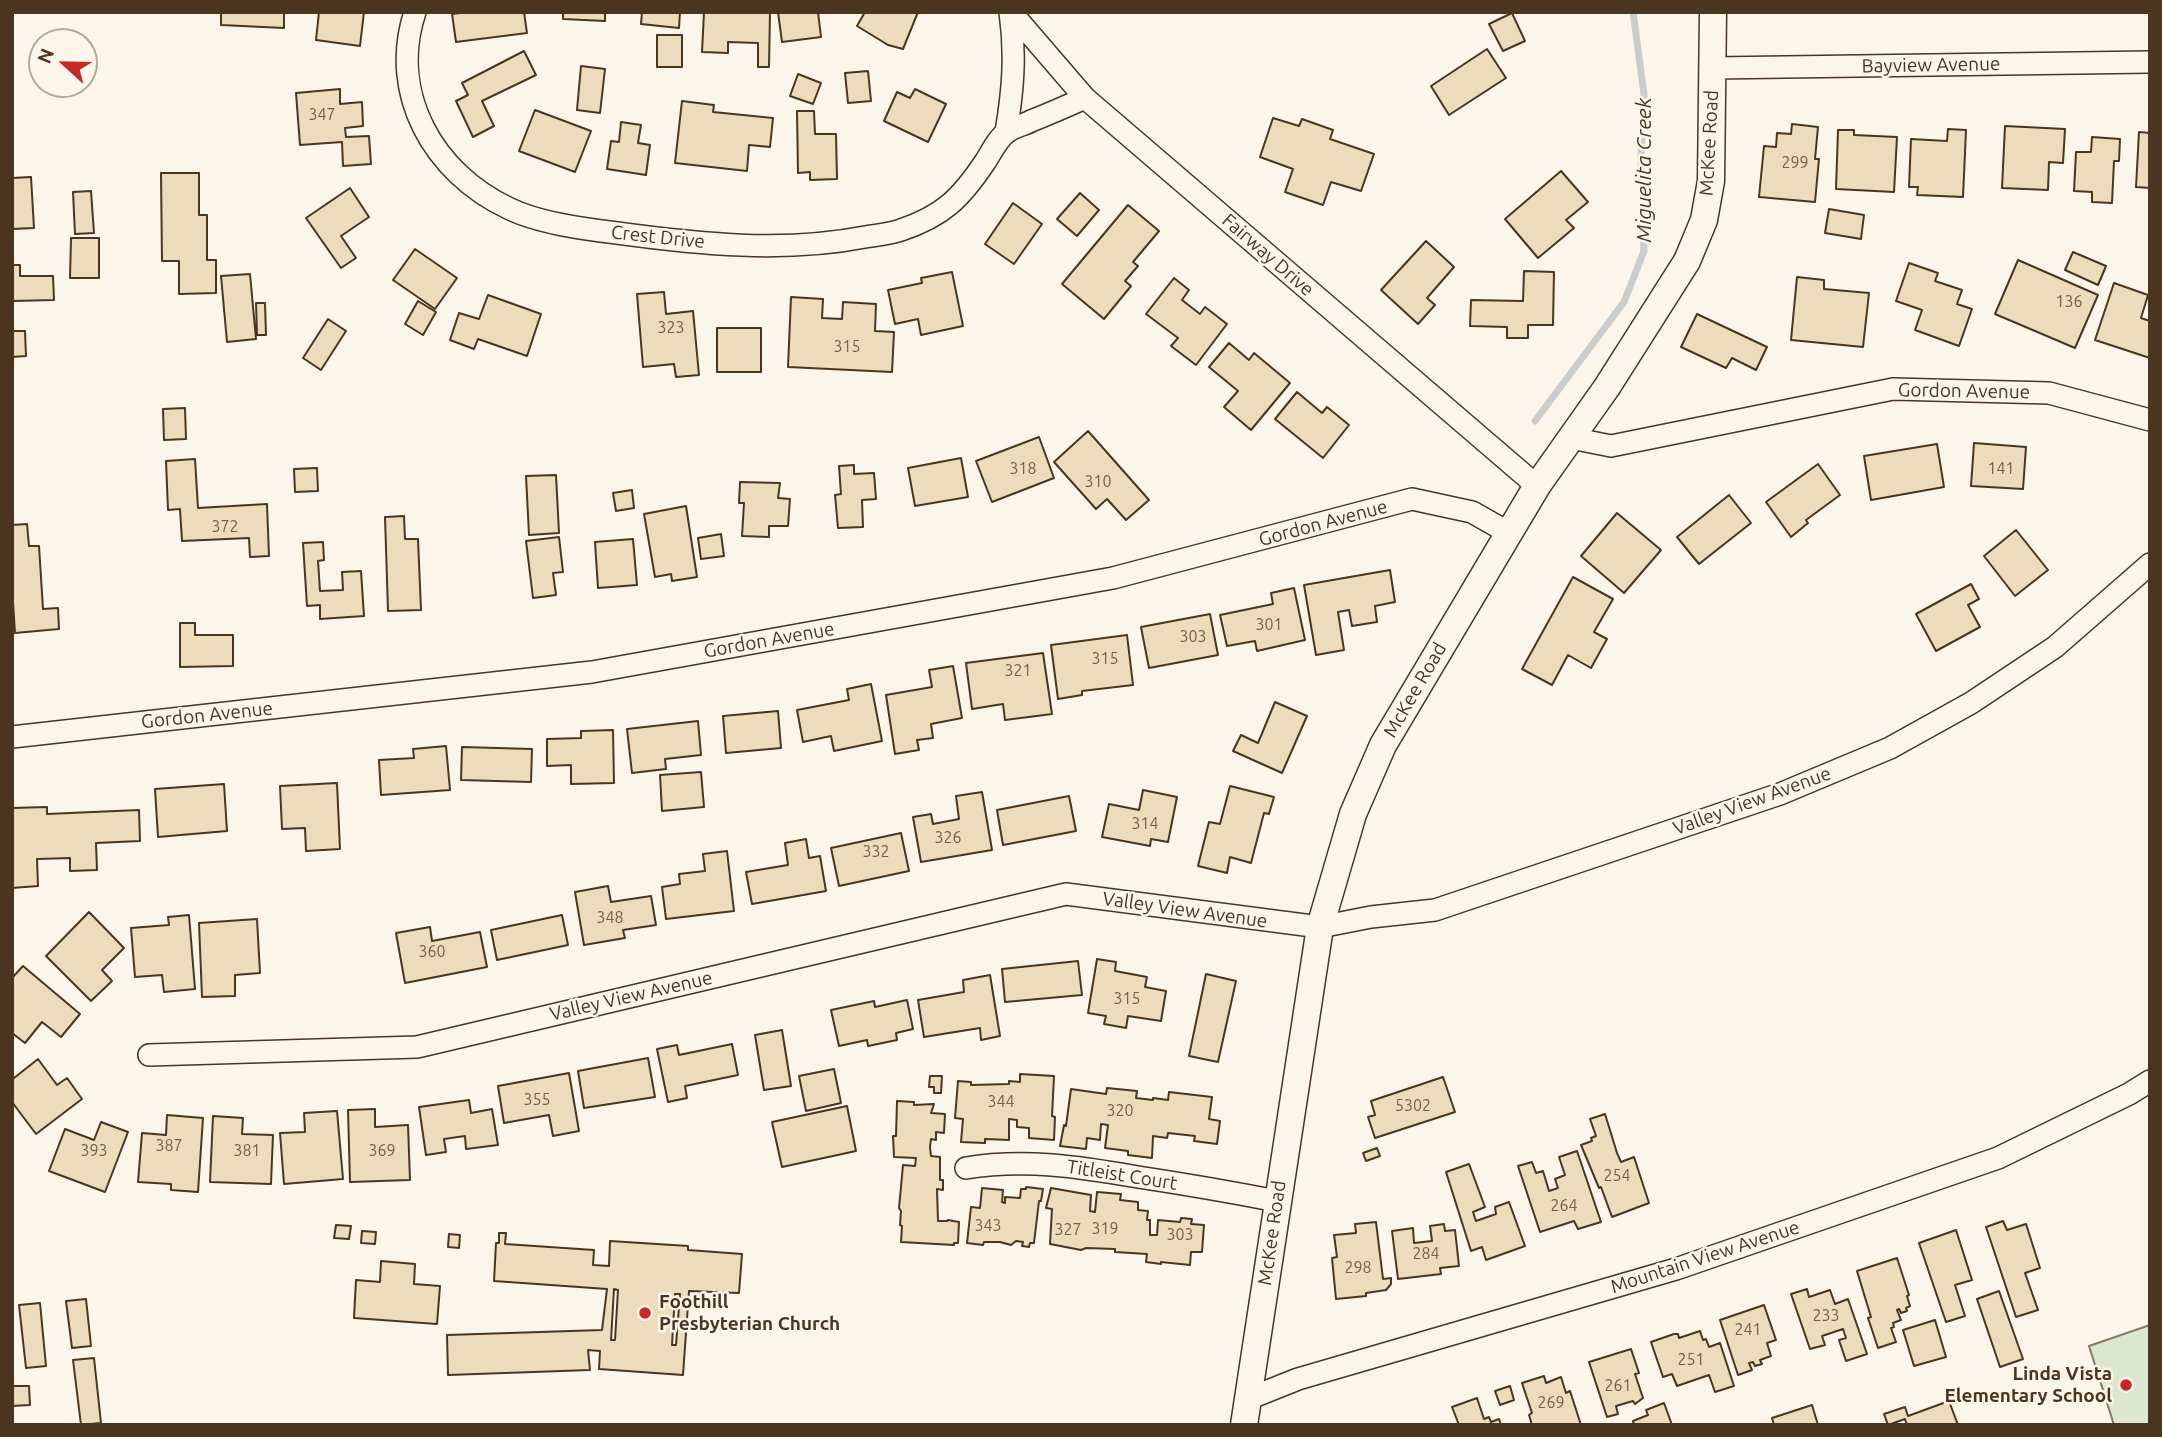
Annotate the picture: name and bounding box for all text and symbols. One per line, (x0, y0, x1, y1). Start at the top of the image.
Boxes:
north arrow (28, 28, 98, 98)
text: N (33, 45, 58, 67)
street label: Bayview Avenue (1861, 52, 2001, 78)
street label: McKee Road (1695, 90, 1723, 196)
water label: Miguelita Creek (1631, 98, 1657, 242)
house number: 347 (308, 105, 336, 125)
house number: 299 (1781, 153, 1809, 173)
street label: Fairway Drive (1217, 209, 1319, 301)
street label: Crest Drive (610, 221, 706, 253)
house number: 136 (2055, 292, 2083, 312)
house number: 323 (657, 318, 685, 338)
house number: 315 (833, 337, 861, 357)
street label: Gordon Avenue (1898, 378, 2030, 404)
house number: 318 (1009, 459, 1037, 479)
house number: 141 (1987, 459, 2015, 479)
house number: 310 (1084, 472, 1112, 492)
street label: Gordon Avenue (1256, 495, 1390, 551)
house number: 372 (211, 517, 239, 537)
house number: 301 (1255, 615, 1283, 635)
street label: Gordon Avenue (702, 617, 836, 663)
house number: 303 (1179, 627, 1207, 647)
street label: McKee Road (1379, 638, 1451, 742)
house number: 315 (1091, 649, 1119, 669)
house number: 321 (1004, 661, 1032, 681)
street label: Gordon Avenue (140, 697, 274, 733)
street label: Valley View Avenue (1670, 762, 1834, 840)
house number: 314 (1131, 814, 1159, 834)
house number: 326 (934, 828, 962, 848)
house number: 332 (862, 842, 890, 862)
street label: Valley View Avenue (1101, 887, 1269, 933)
house number: 348 (596, 908, 624, 928)
house number: 360 (418, 942, 446, 962)
street label: Valley View Avenue (547, 966, 715, 1026)
house number: 315 (1113, 989, 1141, 1009)
house number: 355 (523, 1090, 551, 1110)
house number: 344 (987, 1092, 1015, 1112)
house number: 5302 (1395, 1096, 1431, 1116)
house number: 320 (1106, 1101, 1134, 1121)
house number: 387 (155, 1136, 183, 1156)
house number: 393 (80, 1141, 108, 1161)
house number: 381 (233, 1141, 261, 1161)
house number: 369 (368, 1141, 396, 1161)
street label: Titleist Court (1065, 1155, 1179, 1195)
house number: 254 (1603, 1166, 1631, 1186)
street label: McKee Road (1253, 1179, 1291, 1287)
house number: 264 (1550, 1196, 1578, 1216)
house number: 343 (974, 1216, 1002, 1236)
street label: Mountain View Avenue (1608, 1216, 1802, 1298)
house number: 319 (1091, 1219, 1119, 1239)
house number: 327 (1054, 1220, 1082, 1240)
house number: 303 (1166, 1225, 1194, 1245)
house number: 284 (1412, 1244, 1440, 1264)
house number: 298 (1344, 1258, 1372, 1278)
place label: Foothill Presbyterian Church (659, 1291, 840, 1335)
marker: Foothill Presbyterian Church (637, 1305, 653, 1321)
house number: 233 (1812, 1306, 1840, 1326)
house number: 241 (1734, 1320, 1762, 1340)
house number: 251 (1677, 1350, 1705, 1370)
place label: Linda Vista Elementary School (1945, 1363, 2112, 1407)
house number: 261 (1604, 1376, 1632, 1396)
marker: Linda Vista Elementary School (2118, 1377, 2134, 1393)
house number: 269 (1537, 1393, 1565, 1413)

